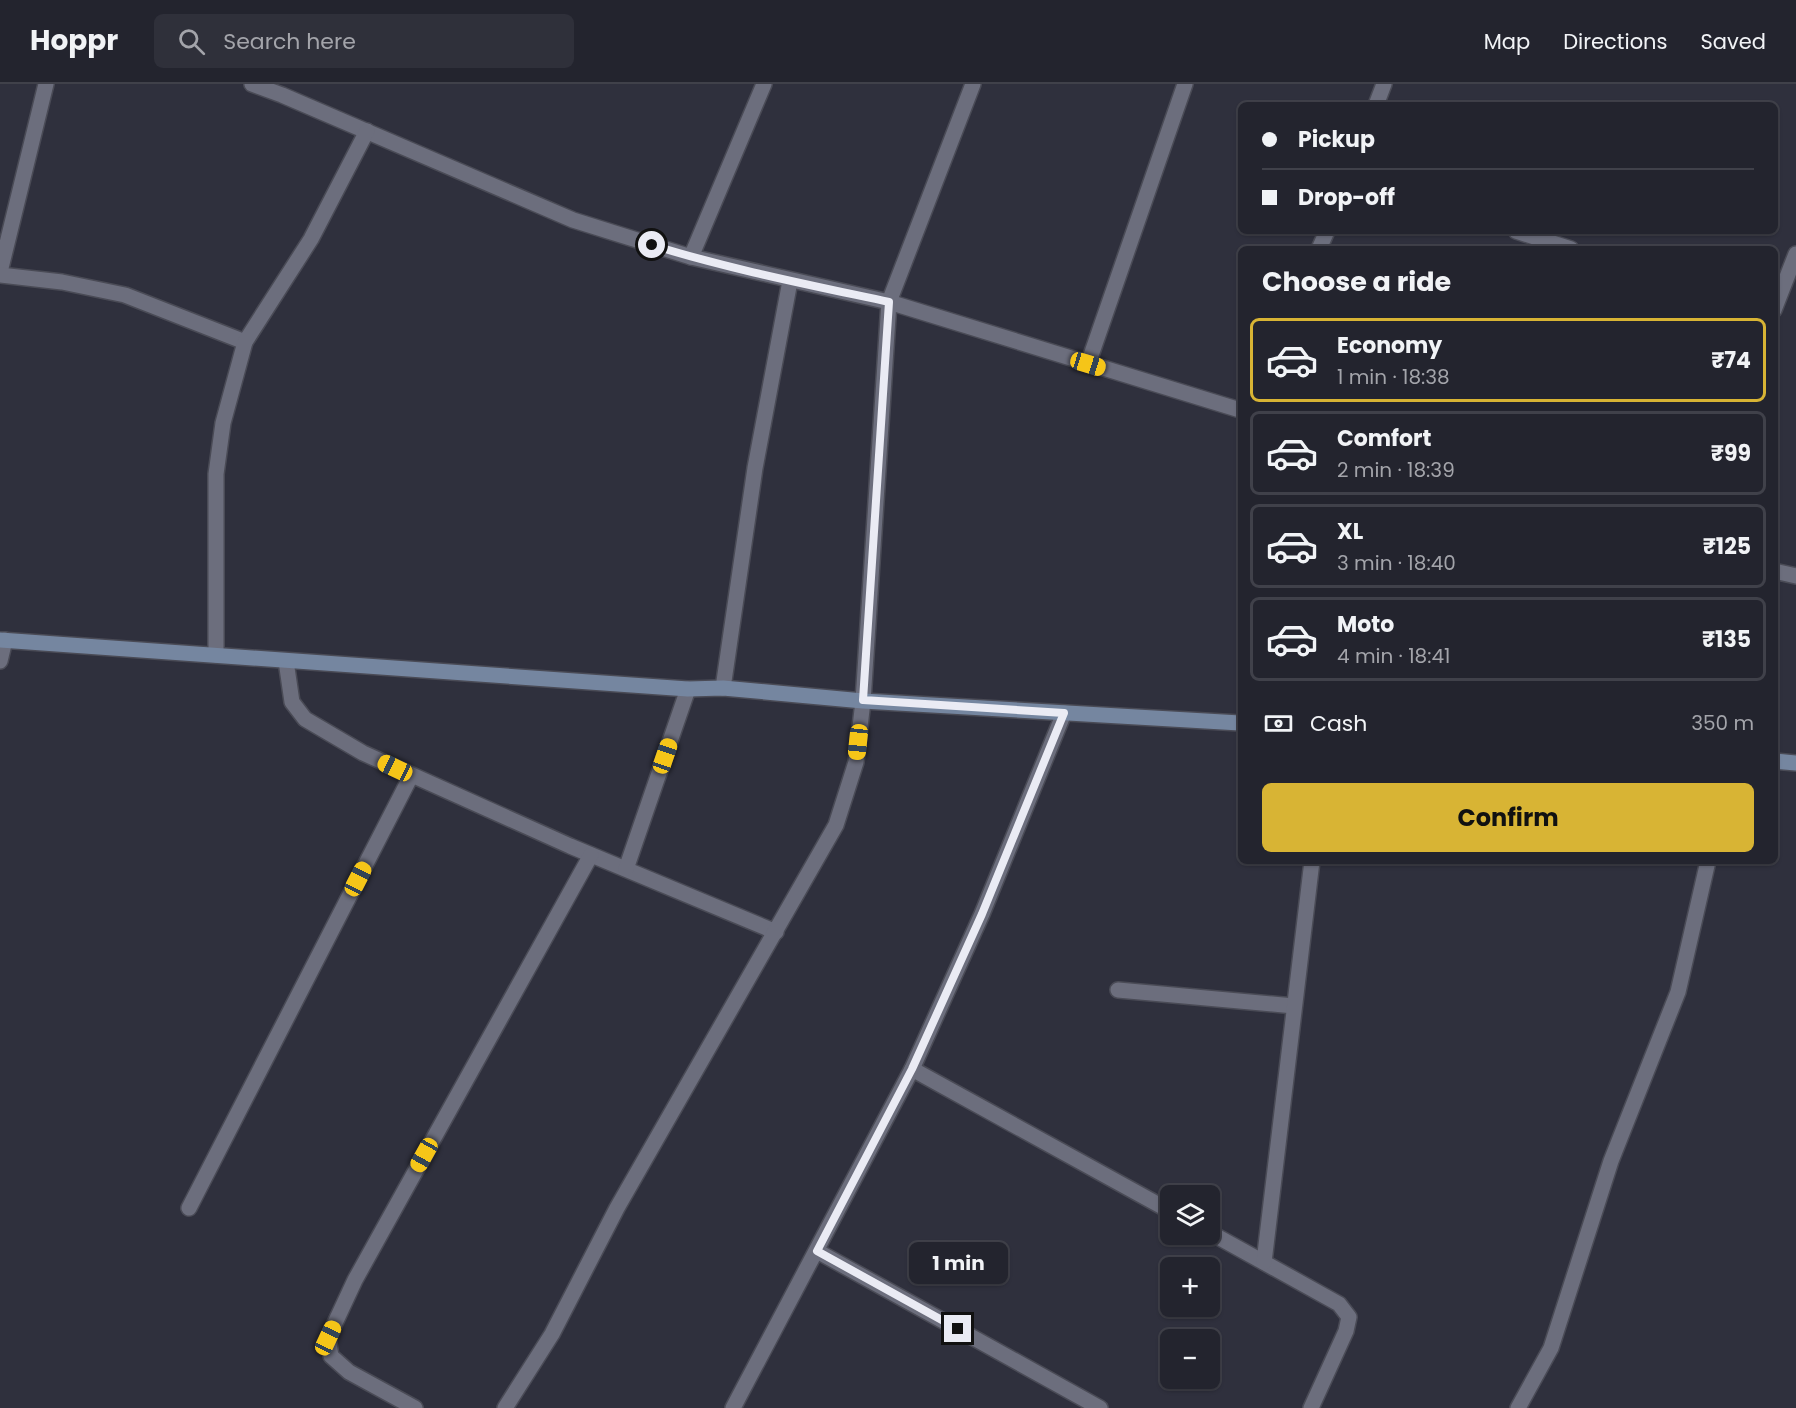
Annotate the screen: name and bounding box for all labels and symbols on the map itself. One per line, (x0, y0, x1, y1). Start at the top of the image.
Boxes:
route start (638, 231, 665, 258)
car (1068, 350, 1108, 378)
car (847, 723, 869, 761)
car (651, 736, 679, 776)
car (375, 752, 415, 784)
car (342, 859, 374, 899)
car (407, 1135, 441, 1175)
callout: 1 min (908, 1242, 1008, 1284)
route end (944, 1315, 971, 1342)
car (312, 1318, 344, 1358)

